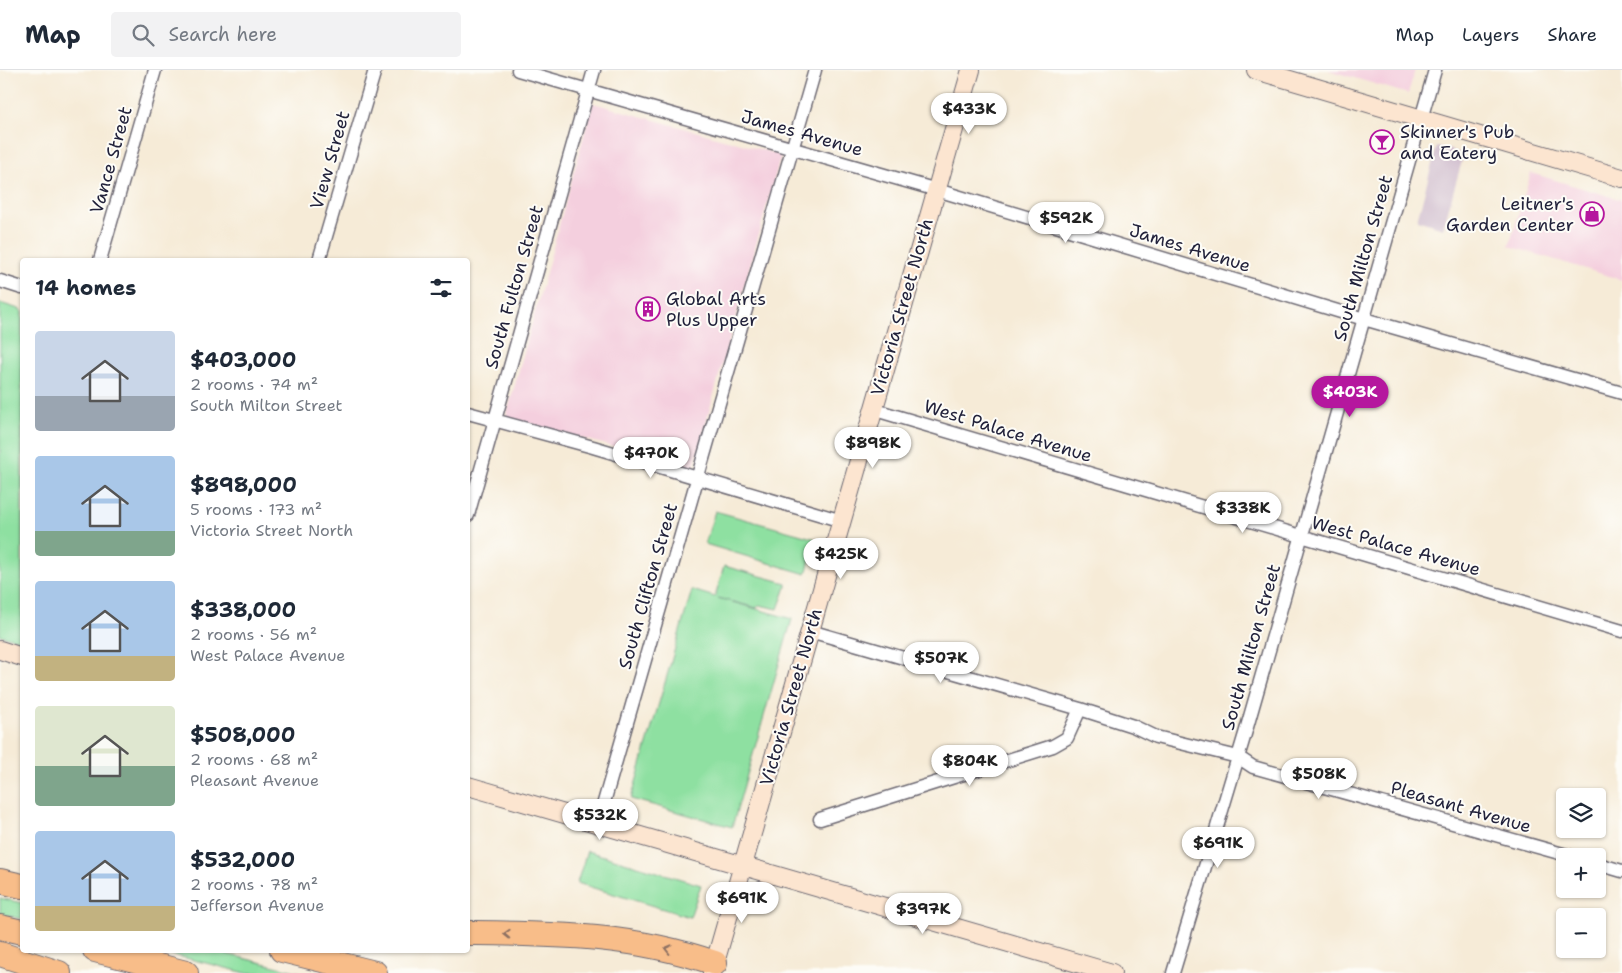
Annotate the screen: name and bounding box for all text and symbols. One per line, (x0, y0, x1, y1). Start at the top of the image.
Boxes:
search box (111, 12, 461, 57)
text: Map (25, 19, 81, 51)
icon: search (129, 21, 157, 49)
text: Search here (169, 22, 277, 47)
text: Map (1396, 23, 1434, 47)
text: Layers (1462, 23, 1519, 47)
text: Share (1547, 23, 1597, 47)
pin: $433K (934, 92, 1004, 135)
text: $433K (942, 98, 996, 119)
street label: Vance Street (84, 103, 138, 217)
street label: James Avenue (738, 104, 866, 162)
street label: View Street (304, 108, 356, 212)
place label: Skinner's Pub and Eatery (1400, 120, 1514, 165)
bar icon: Skinner's Pub and Eatery (1369, 129, 1395, 155)
street label: South Milton Street (1328, 172, 1398, 344)
place label: Leitner's Garden Center (1446, 192, 1574, 237)
shop icon: Leitner's Garden Center (1579, 201, 1605, 227)
street label: South Fulton Street (479, 202, 549, 372)
pin: $592K (1031, 202, 1101, 244)
text: $592K (1039, 207, 1093, 228)
street label: Victoria Street North (865, 215, 939, 399)
street label: James Avenue (1126, 218, 1254, 278)
text: 14 homes (35, 274, 136, 302)
icon: filters (427, 274, 455, 302)
place label: Global Arts Plus Upper (666, 287, 766, 332)
building icon: Global Arts Plus Upper (635, 296, 661, 322)
text: $403,000 (190, 346, 296, 374)
icon: home (75, 351, 135, 411)
text: 2 rooms · 74 m² (190, 374, 318, 395)
pin: $403K (1315, 376, 1385, 418)
text: $403K (1323, 381, 1377, 402)
street label: West Palace Avenue (921, 394, 1095, 468)
text: South Milton Street (190, 395, 343, 416)
pin: $898K (838, 426, 908, 469)
text: $898K (845, 432, 901, 453)
pin: $470K (616, 436, 686, 479)
text: $470K (624, 442, 678, 463)
text: $898,000 (190, 471, 297, 499)
icon: home (75, 476, 135, 536)
pin: $338K (1208, 492, 1278, 534)
text: $338K (1216, 497, 1270, 518)
text: 5 rooms · 173 m² (190, 499, 322, 520)
street label: South Clifton Street (613, 500, 683, 672)
street label: West Palace Avenue (1309, 510, 1483, 582)
text: Victoria Street North (190, 520, 353, 541)
pin: $425K (806, 538, 876, 580)
text: $425K (814, 543, 868, 564)
street label: South Milton Street (1216, 561, 1286, 733)
text: $338,000 (190, 596, 296, 624)
icon: home (75, 601, 135, 661)
street label: Victoria Street North (754, 605, 828, 789)
text: 2 rooms · 56 m² (190, 624, 317, 645)
pin: $507K (906, 642, 976, 684)
text: West Palace Avenue (190, 645, 345, 666)
text: $507K (914, 647, 968, 668)
text: $508,000 (190, 721, 295, 749)
icon: home (75, 726, 135, 786)
pin: $804K (935, 744, 1005, 787)
text: 2 rooms · 68 m² (190, 749, 318, 770)
text: $804K (942, 750, 998, 771)
pin: $508K (1284, 758, 1354, 800)
text: $508K (1292, 763, 1346, 784)
text: Pleasant Avenue (190, 770, 319, 791)
street label: Pleasant Avenue (1388, 775, 1534, 839)
map controls (1556, 788, 1606, 958)
button: layers (1556, 788, 1606, 838)
pin: $532K (565, 798, 635, 841)
text: $532K (573, 804, 627, 825)
pin: $691K (1183, 826, 1253, 869)
text: $691K (1193, 832, 1243, 853)
text: $532,000 (190, 846, 295, 874)
button: + (1556, 848, 1606, 898)
icon: home (75, 851, 135, 911)
text: 2 rooms · 78 m² (190, 874, 318, 895)
pin: $691K (707, 882, 777, 924)
text: $691K (717, 887, 767, 908)
pin: $397K (888, 892, 958, 935)
text: Jefferson Avenue (190, 895, 324, 916)
text: $397K (896, 898, 950, 919)
button: − (1556, 908, 1606, 958)
one-way arrow (503, 928, 511, 939)
one-way arrow (664, 944, 673, 955)

